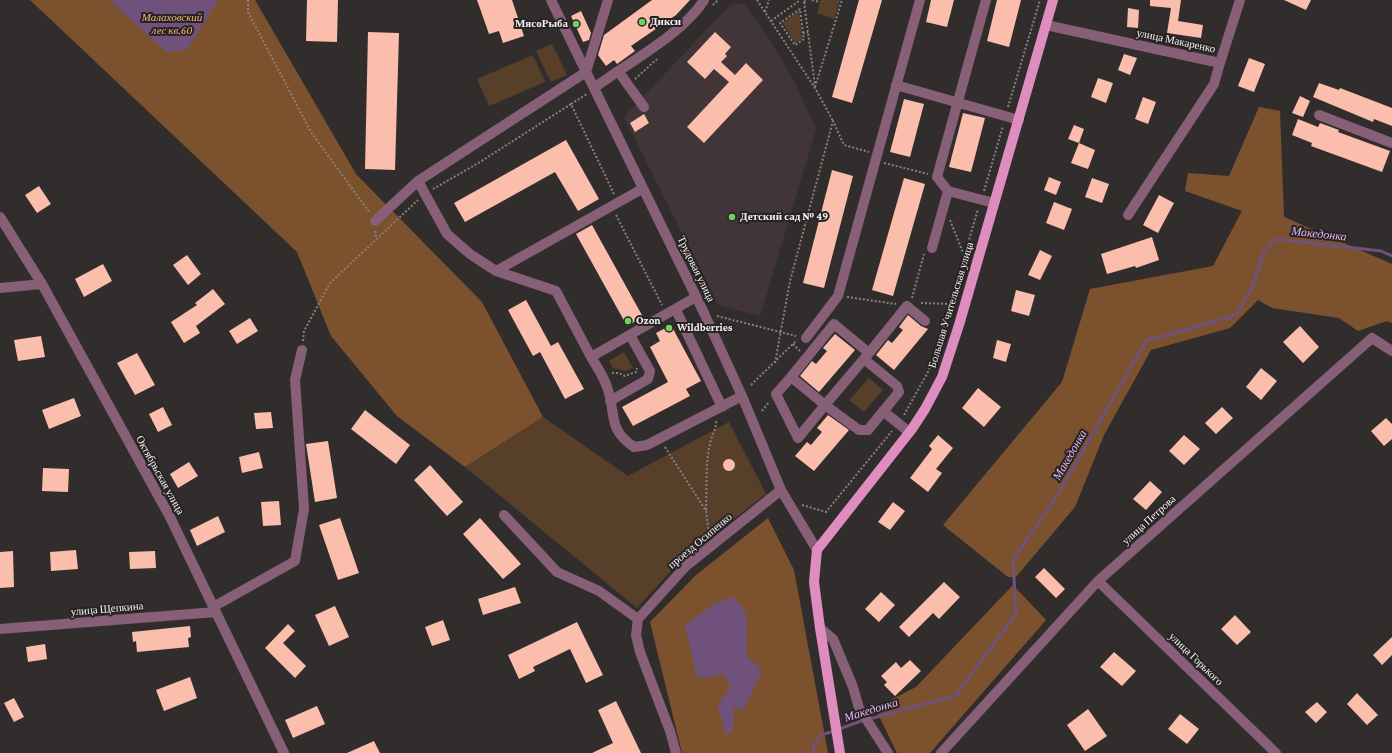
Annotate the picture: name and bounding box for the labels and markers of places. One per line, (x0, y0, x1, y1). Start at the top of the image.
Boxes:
place label: Дикси (650, 15, 681, 29)
place label: МясоРыба (515, 17, 568, 31)
marker: Дикси (637, 17, 647, 27)
marker: МясоРыба (571, 19, 581, 29)
place label: Детский сад № 49 (740, 210, 828, 224)
marker: Детский сад № 49 (727, 212, 737, 222)
place label: Ozon (636, 314, 661, 328)
marker: Ozon (623, 316, 633, 326)
place label: Wildberries (677, 321, 732, 335)
marker: Wildberries (664, 323, 674, 333)

